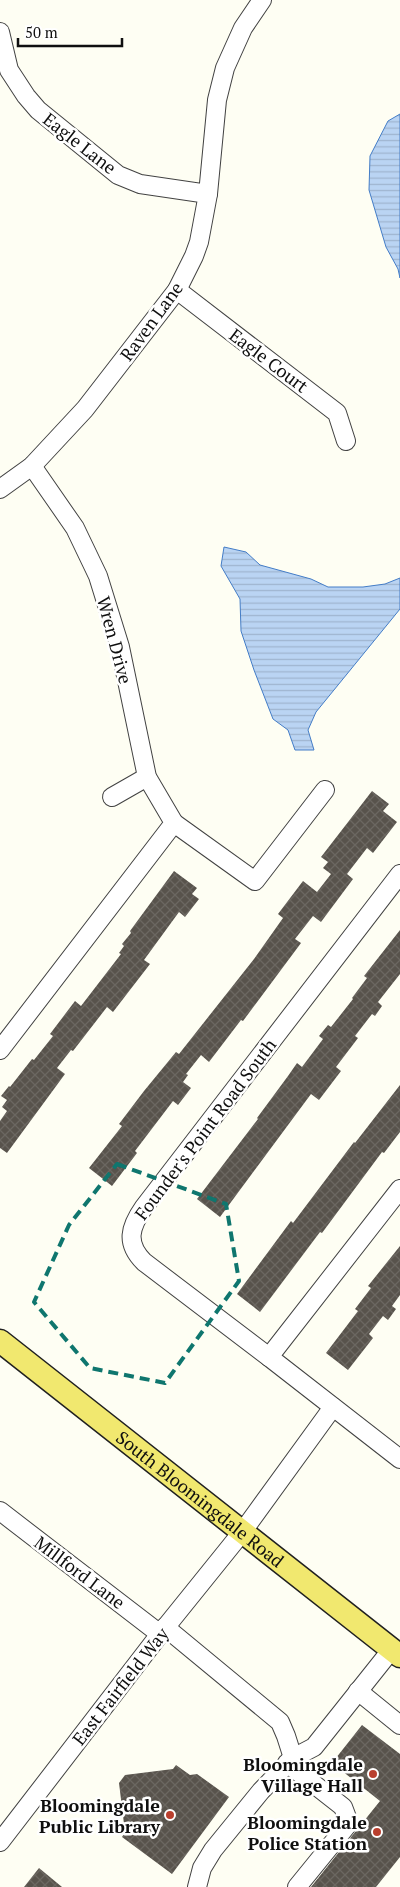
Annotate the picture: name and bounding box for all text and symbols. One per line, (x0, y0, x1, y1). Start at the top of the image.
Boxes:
scale bar (18, 15, 121, 47)
text: 50 m (25, 22, 58, 42)
street label: Eagle Lane (38, 107, 122, 179)
street label: Raven Lane (114, 277, 188, 365)
street label: Eagle Court (225, 322, 314, 398)
street label: Wren Drive (92, 594, 138, 686)
street label: Founder's Point Road South (129, 1033, 281, 1225)
street label: South Bloomingdale Road (111, 1425, 289, 1572)
street label: Millford Lane (30, 1530, 130, 1614)
street label: East Fairfield Way (66, 1622, 174, 1750)
place label: Bloomingdale Village Hall (243, 1752, 363, 1797)
marker: Bloomingdale Village Hall (367, 1768, 379, 1780)
place label: Bloomingdale Public Library (39, 1793, 160, 1838)
marker: Bloomingdale Public Library (164, 1809, 176, 1821)
place label: Bloomingdale Police Station (247, 1810, 367, 1855)
marker: Bloomingdale Police Station (371, 1826, 383, 1838)

